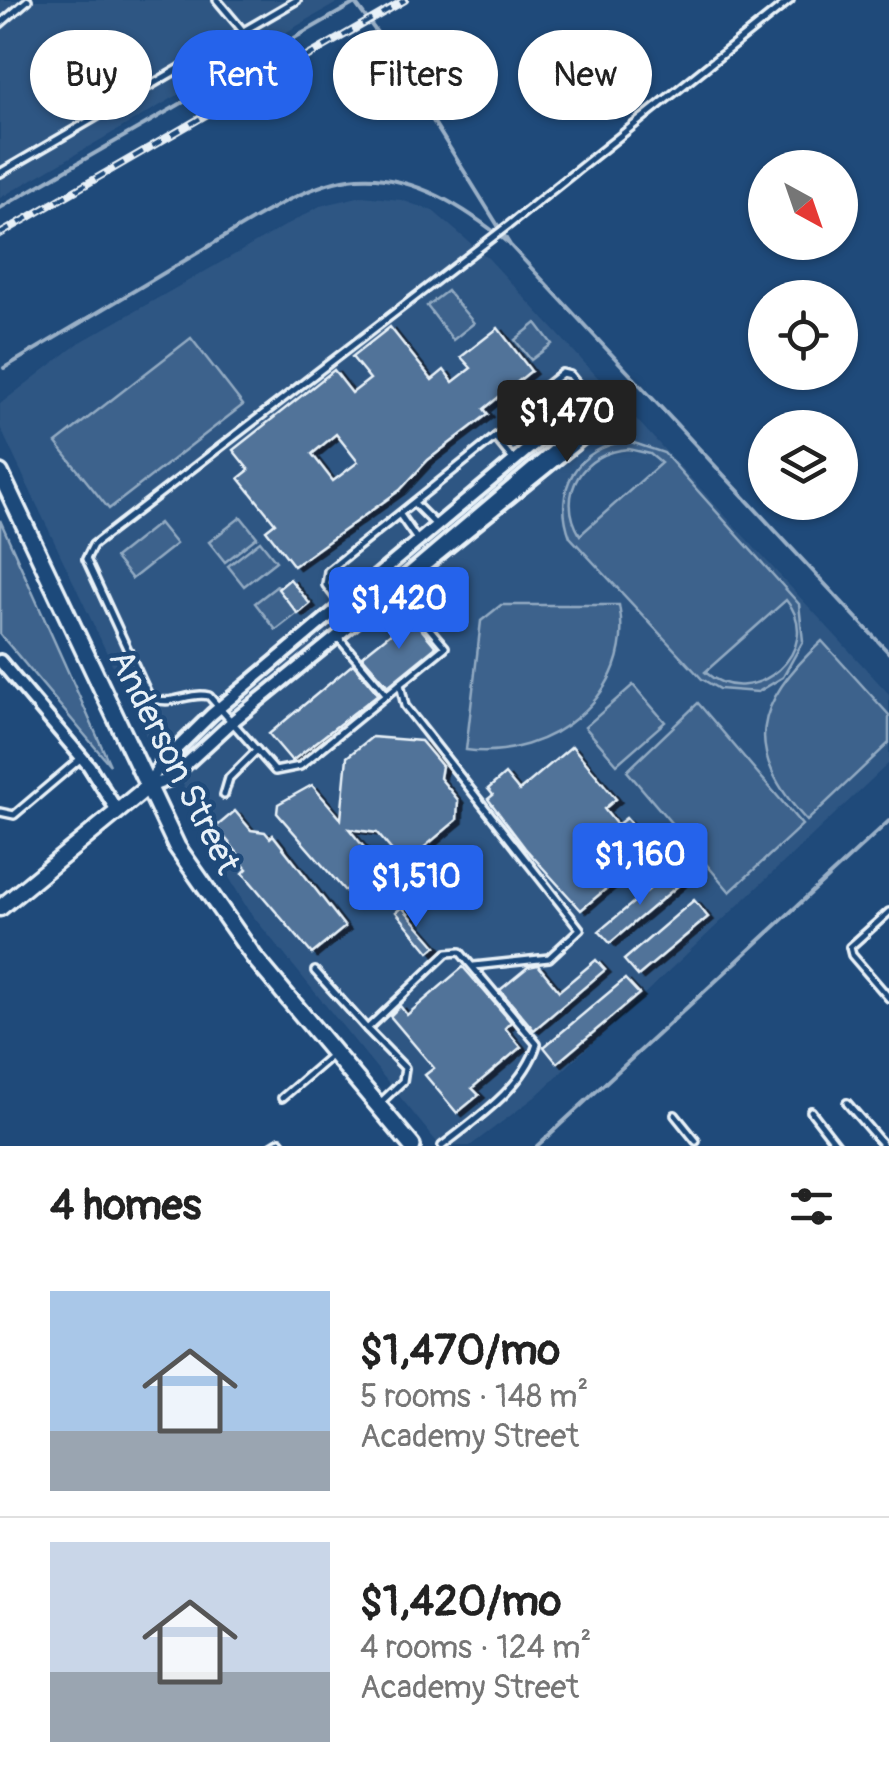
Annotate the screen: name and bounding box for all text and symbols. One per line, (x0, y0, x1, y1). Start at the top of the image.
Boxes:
chip: Buy (30, 30, 152, 120)
chip: Rent (172, 30, 313, 120)
chip: Filters (333, 30, 498, 120)
chip: New (518, 30, 652, 120)
north arrow (748, 150, 858, 260)
map controls (748, 150, 858, 520)
button: locate (748, 280, 858, 390)
pin: $1,470 (486, 380, 648, 465)
text: $1,470 (519, 392, 615, 432)
button: layers (748, 410, 858, 520)
pin: $1,420 (318, 567, 480, 652)
text: $1,420 (351, 579, 447, 619)
street label: Anderson Street (99, 642, 250, 882)
pin: $1,160 (559, 823, 721, 908)
text: $1,160 (595, 835, 685, 875)
pin: $1,510 (335, 845, 497, 930)
text: $1,510 (371, 857, 461, 897)
icon: filters (784, 1179, 839, 1234)
text: 4 homes (50, 1180, 201, 1232)
text: $1,470/mo (360, 1325, 560, 1377)
icon: home (130, 1331, 250, 1451)
text: 5 rooms · 148 m² (360, 1377, 588, 1417)
text: Academy Street (360, 1417, 579, 1457)
text: $1,420/mo (360, 1576, 561, 1628)
icon: home (130, 1582, 250, 1702)
text: 4 rooms · 124 m² (360, 1628, 591, 1668)
text: Academy Street (360, 1668, 579, 1708)

